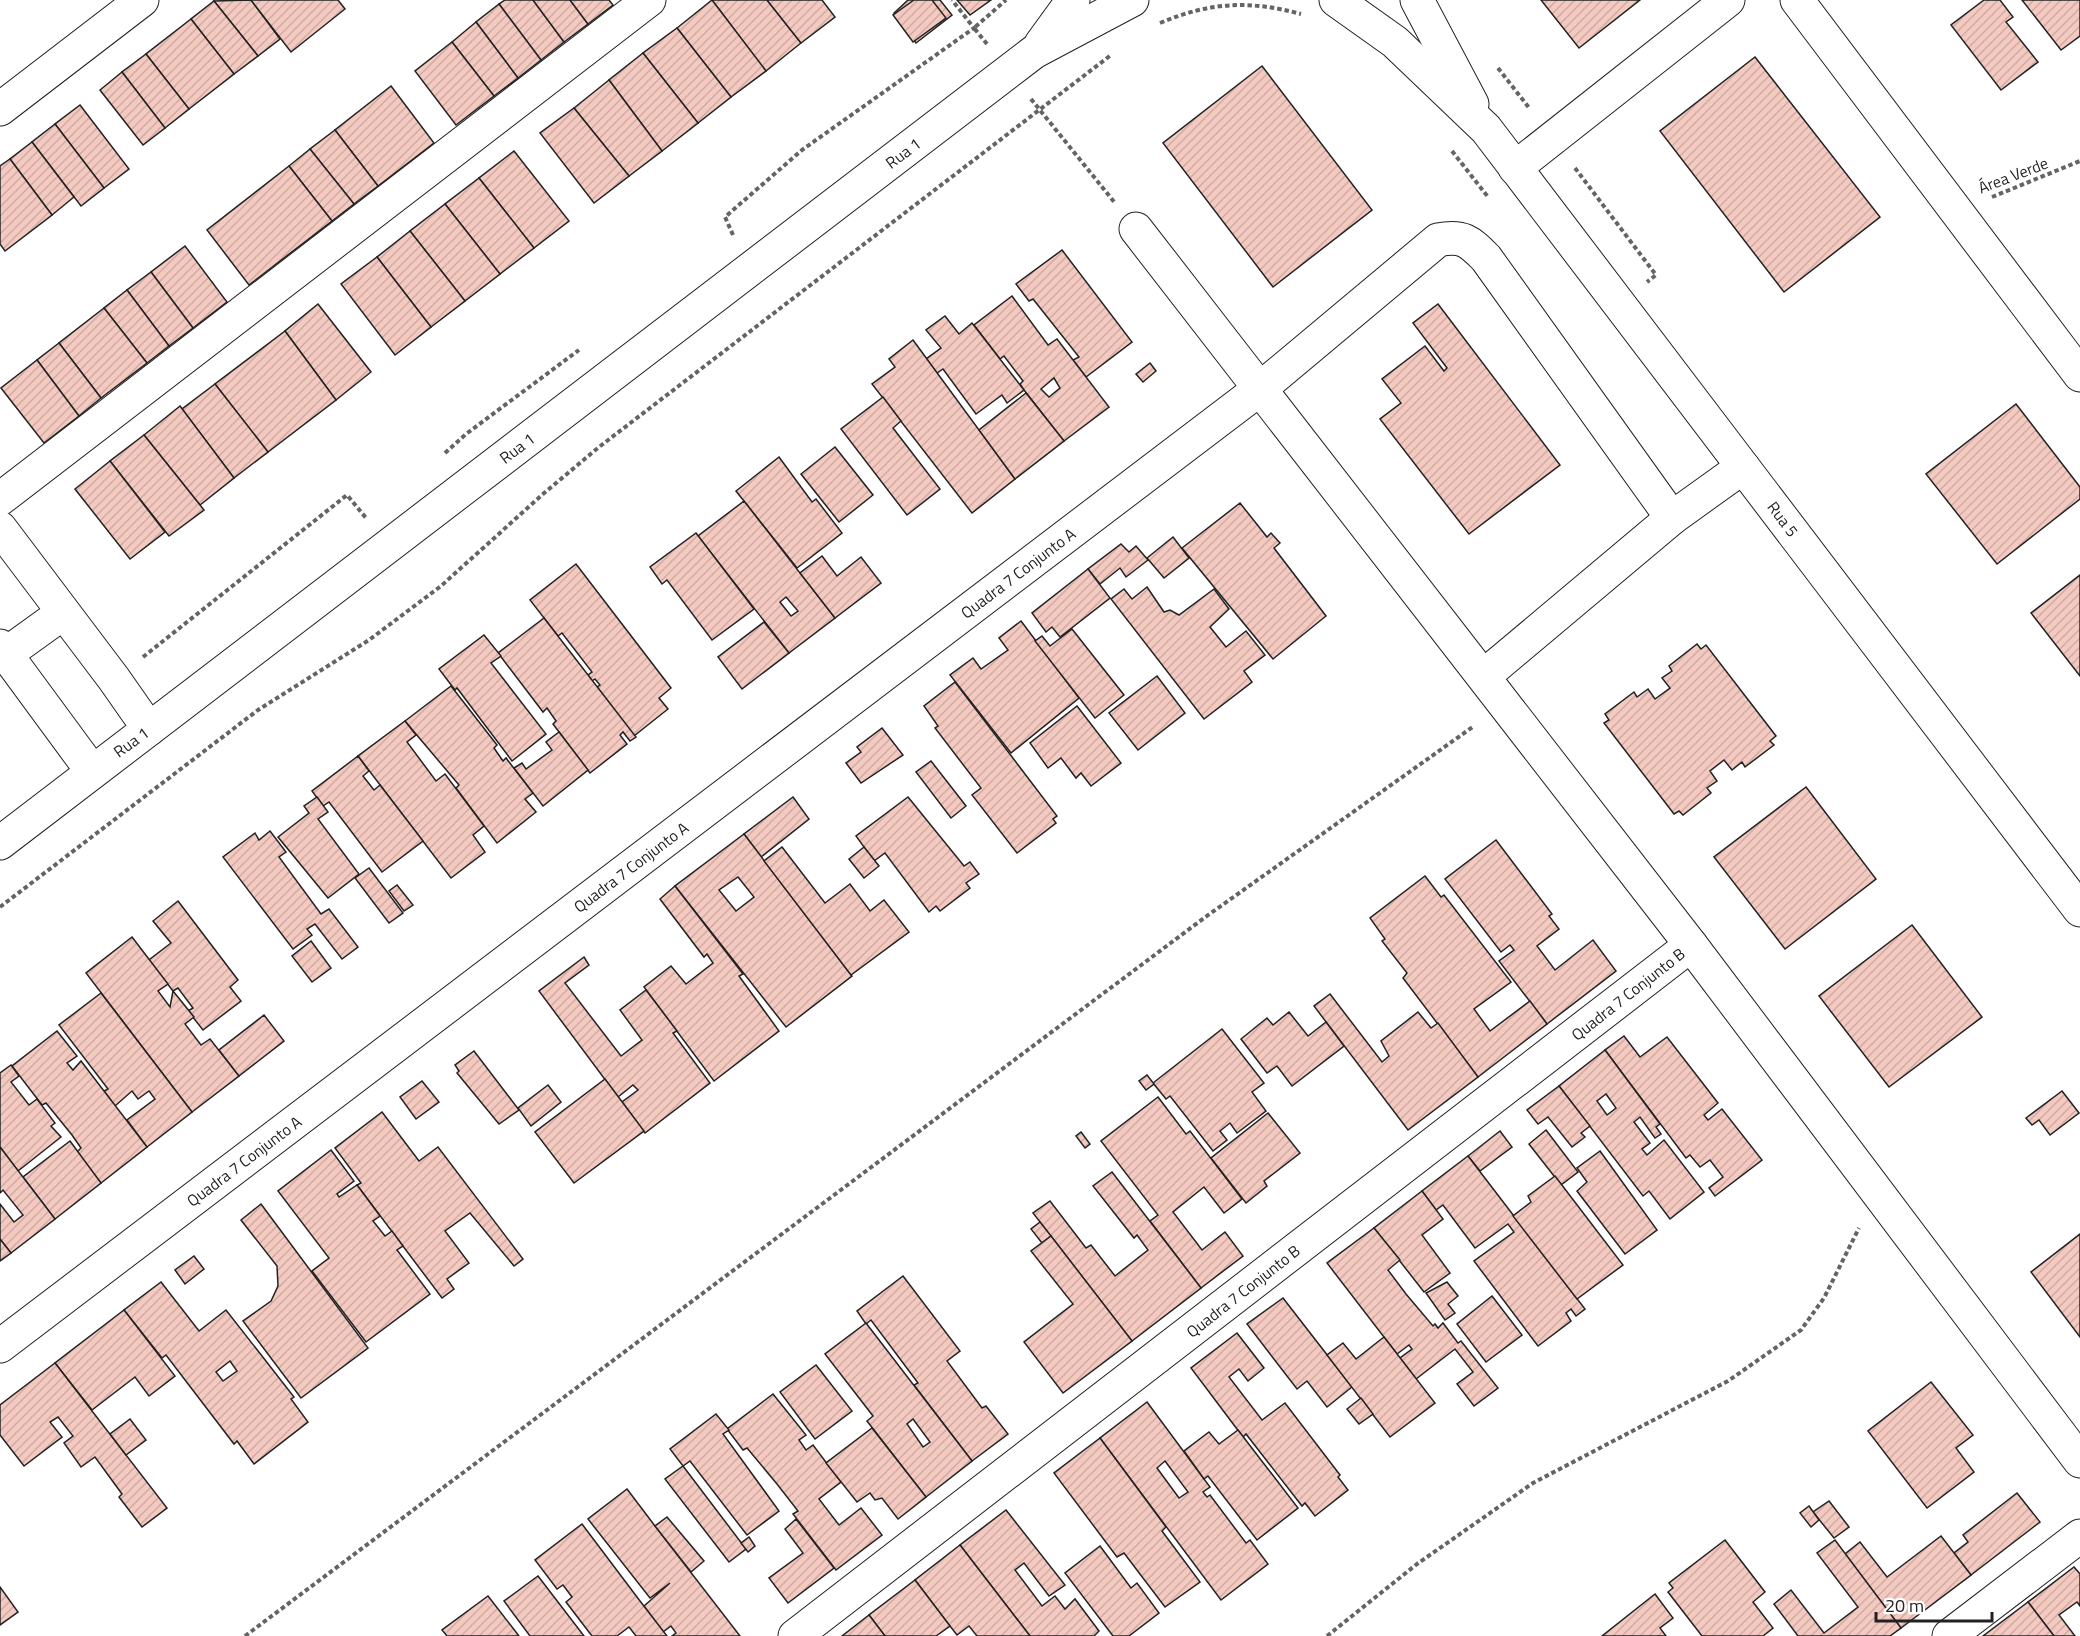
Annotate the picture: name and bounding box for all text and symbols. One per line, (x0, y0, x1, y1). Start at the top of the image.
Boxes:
street label: Rua 1 (880, 132, 926, 174)
street label: Área Verde (1974, 151, 2052, 199)
street label: Rua 1 (494, 427, 540, 469)
street label: Rua 5 (1762, 496, 1804, 542)
street label: Quadra 7 Conjunto A (956, 522, 1081, 624)
street label: Rua 1 (108, 721, 154, 763)
street label: Quadra 7 Conjunto A (569, 816, 694, 918)
street label: Quadra 7 Conjunto B (1566, 942, 1690, 1046)
street label: Quadra 7 Conjunto A (182, 1110, 307, 1212)
street label: Quadra 7 Conjunto B (1181, 1239, 1305, 1343)
scale bar (1876, 1585, 1992, 1623)
text: 20 m (1885, 1592, 1924, 1619)

